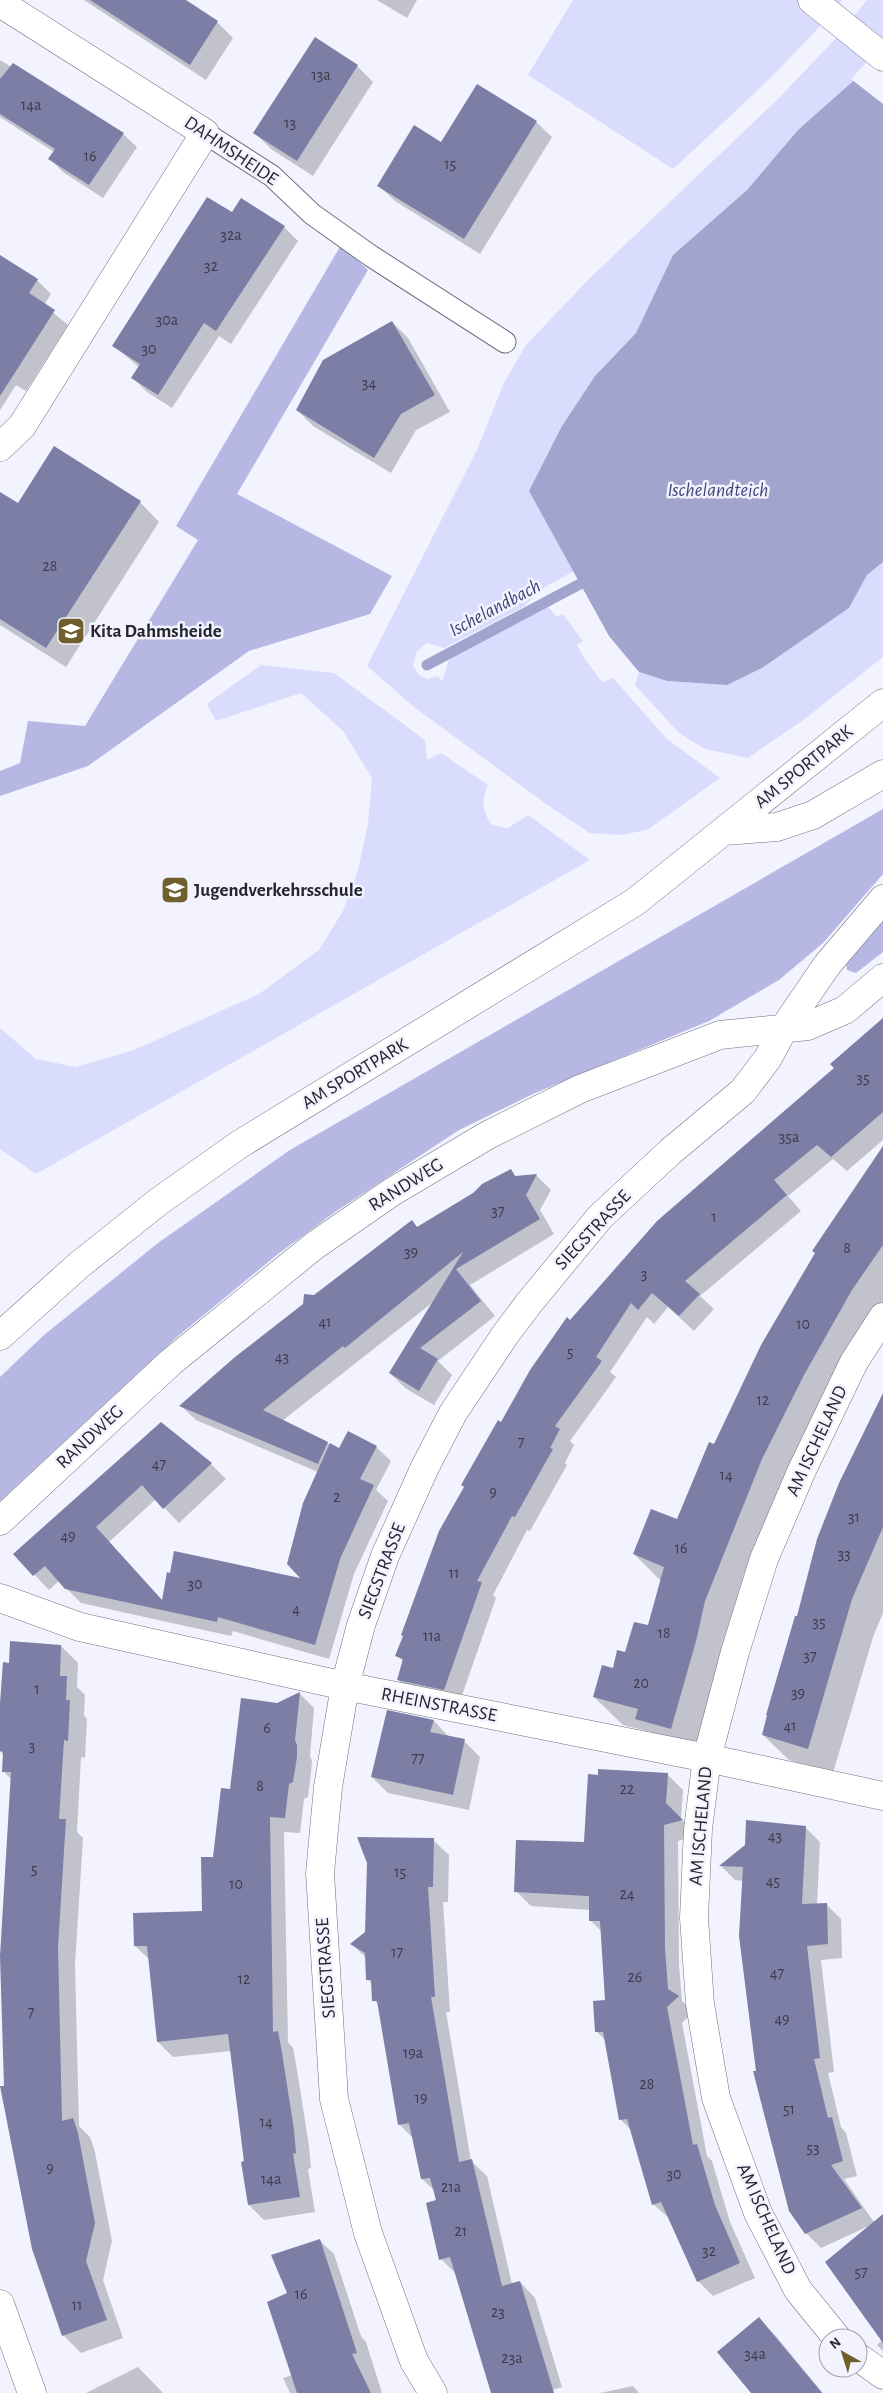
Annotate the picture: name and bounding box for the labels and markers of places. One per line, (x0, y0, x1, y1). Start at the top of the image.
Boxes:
school or university icon: Kita Dahmsheide (56, 616, 86, 646)
place label: Kita Dahmsheide (90, 622, 222, 641)
school or university icon: Jugendverkehrsschule (160, 875, 190, 905)
place label: Jugendverkehrsschule (194, 881, 363, 900)

